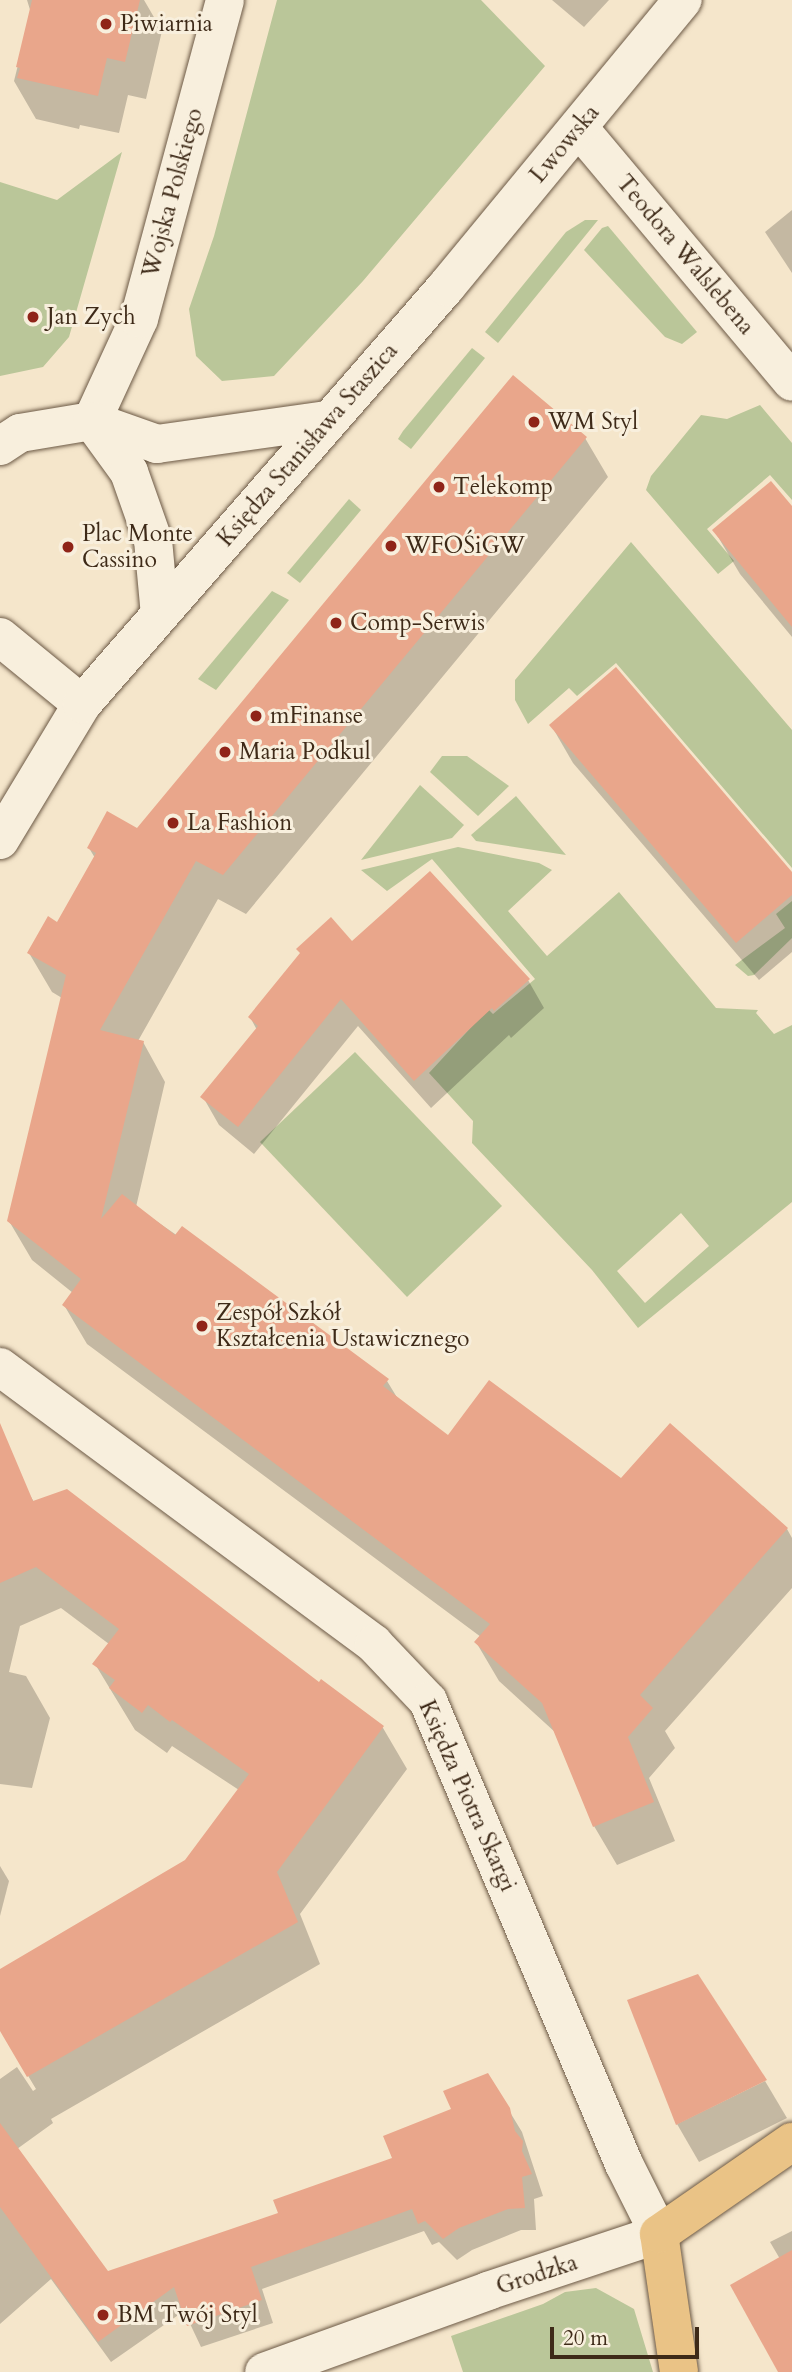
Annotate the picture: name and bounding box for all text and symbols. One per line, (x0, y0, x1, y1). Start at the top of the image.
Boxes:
place label: Piwiarnia (120, 10, 213, 38)
marker: Piwiarnia (98, 16, 114, 32)
street label: Lwowska (524, 99, 606, 189)
street label: Wojska Polskiego (137, 105, 209, 281)
street label: Teodora Walslebena (610, 170, 760, 340)
place label: Jan Zych (47, 303, 136, 331)
marker: Jan Zych (25, 309, 41, 325)
street label: Księdza Stanisława Staszica (212, 338, 404, 552)
place label: WM Styl (548, 408, 638, 436)
marker: WM Styl (526, 414, 542, 430)
place label: Telekomp (453, 473, 553, 501)
marker: Telekomp (431, 479, 447, 495)
place label: Plac Monte Cassino (82, 520, 193, 574)
place label: WFOŚiGW (405, 532, 525, 560)
marker: WFOŚiGW (383, 538, 399, 554)
marker: Plac Monte Cassino (60, 539, 76, 555)
place label: Comp-Serwis (350, 609, 485, 637)
marker: Comp-Serwis (328, 615, 344, 631)
place label: mFinanse (270, 702, 363, 730)
marker: mFinanse (248, 708, 264, 724)
place label: Maria Podkul (239, 738, 371, 766)
marker: Maria Podkul (217, 744, 233, 760)
place label: La Fashion (187, 809, 292, 837)
marker: La Fashion (165, 815, 181, 831)
place label: Zespół Szkół Kształcenia Ustawicznego (216, 1299, 469, 1353)
marker: Zespół Szkół Kształcenia Ustawicznego (194, 1318, 210, 1334)
street label: Księdza Piotra Skargi (412, 1696, 522, 1896)
street label: Grodzka (493, 2249, 581, 2301)
place label: BM Twój Styl (117, 2301, 258, 2329)
marker: BM Twój Styl (95, 2307, 111, 2323)
scale bar (554, 2312, 703, 2356)
text: 20 m (563, 2324, 608, 2353)

